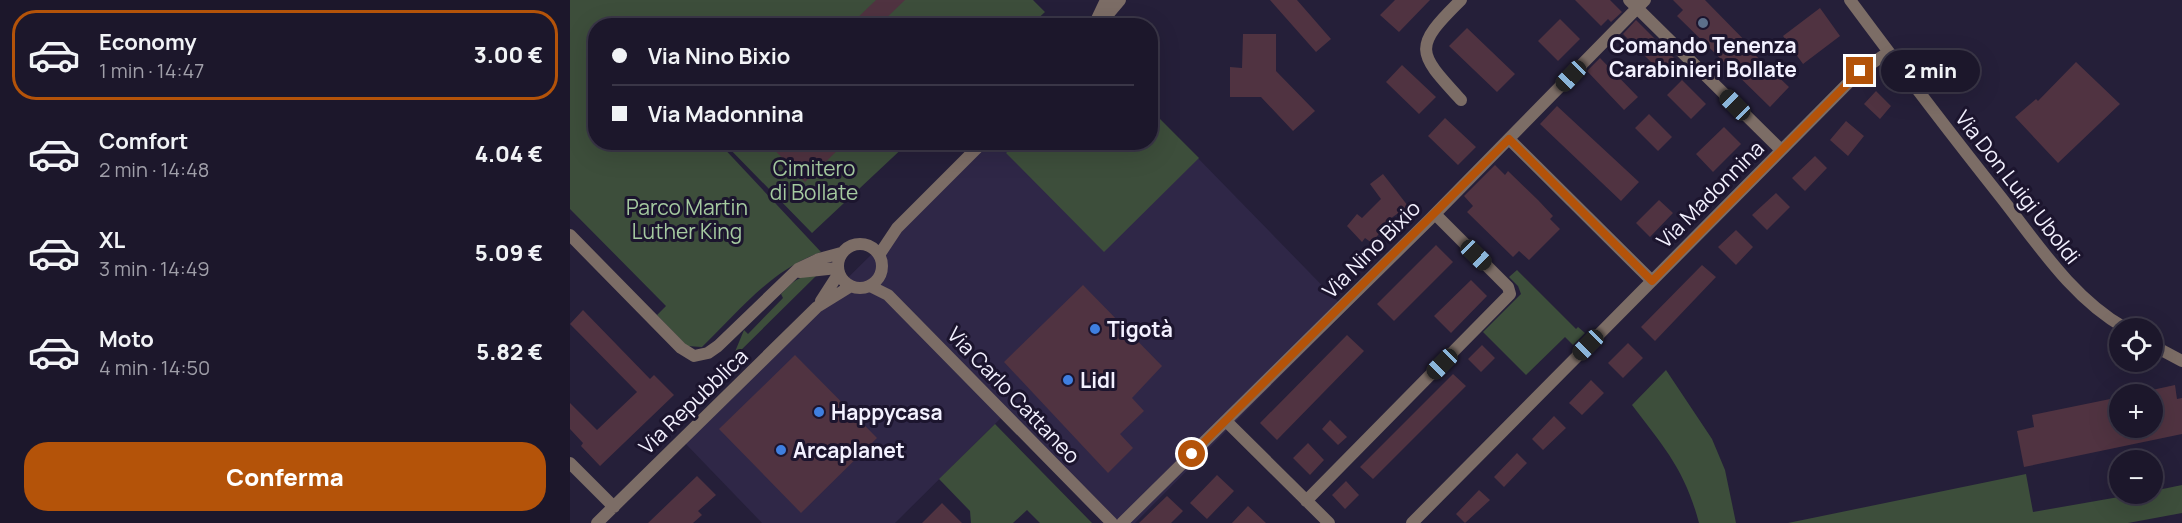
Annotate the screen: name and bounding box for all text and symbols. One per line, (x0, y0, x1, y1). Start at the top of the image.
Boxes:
marker: Comando Tenenza Carabinieri Bollate (1696, 16, 1710, 30)
text: Economy (99, 27, 197, 57)
icon: car (27, 28, 81, 82)
place label: Comando Tenenza Carabinieri Bollate (1609, 31, 1797, 83)
text: 3.00 € (474, 40, 543, 70)
text: Via Nino Bixio (648, 41, 790, 71)
callout: 2 min (1881, 50, 1980, 92)
text: 1 min · 14:47 (99, 57, 204, 84)
car (1552, 57, 1590, 95)
route end (1846, 57, 1873, 84)
text: 2 min (1904, 57, 1957, 84)
car (1716, 86, 1754, 124)
text: Via Madonnina (648, 99, 804, 129)
street label: Via Don Luigi Uboldi (1949, 104, 2087, 270)
text: Comfort (99, 126, 188, 156)
icon: car (27, 127, 81, 181)
street label: Via Madonnina (1650, 134, 1770, 254)
text: 4.04 € (475, 139, 543, 169)
park label: Cimitero di Bollate (770, 154, 858, 206)
text: 2 min · 14:48 (99, 156, 209, 183)
park label: Parco Martin Luther King (626, 193, 748, 245)
street label: Via Nino Bixio (1316, 194, 1426, 304)
text: XL (99, 225, 125, 255)
icon: car (27, 226, 81, 280)
car (1457, 236, 1495, 274)
text: 5.09 € (475, 238, 543, 268)
text: 3 min · 14:49 (99, 255, 210, 282)
place label: Tigotà (1107, 315, 1173, 343)
map controls (2109, 318, 2163, 504)
button: locate (2109, 318, 2163, 372)
street label: Via Carlo Cattaneo (941, 321, 1087, 469)
marker: Tigotà (1088, 322, 1102, 336)
text: Moto (99, 324, 154, 354)
icon: car (27, 325, 81, 379)
car (1569, 326, 1607, 364)
text: 5.82 € (476, 337, 543, 367)
street label: Via Repubblica (633, 342, 753, 460)
car (1423, 345, 1461, 383)
text: 4 min · 14:50 (99, 354, 210, 381)
place label: Lidl (1080, 366, 1116, 394)
marker: Lidl (1061, 373, 1075, 387)
button: + (2109, 384, 2163, 438)
place label: Happycasa (831, 398, 943, 426)
marker: Happycasa (812, 405, 826, 419)
place label: Arcaplanet (793, 436, 905, 464)
route start (1178, 440, 1205, 467)
button: Conferma (24, 442, 546, 511)
marker: Arcaplanet (774, 443, 788, 457)
button: − (2109, 450, 2163, 504)

